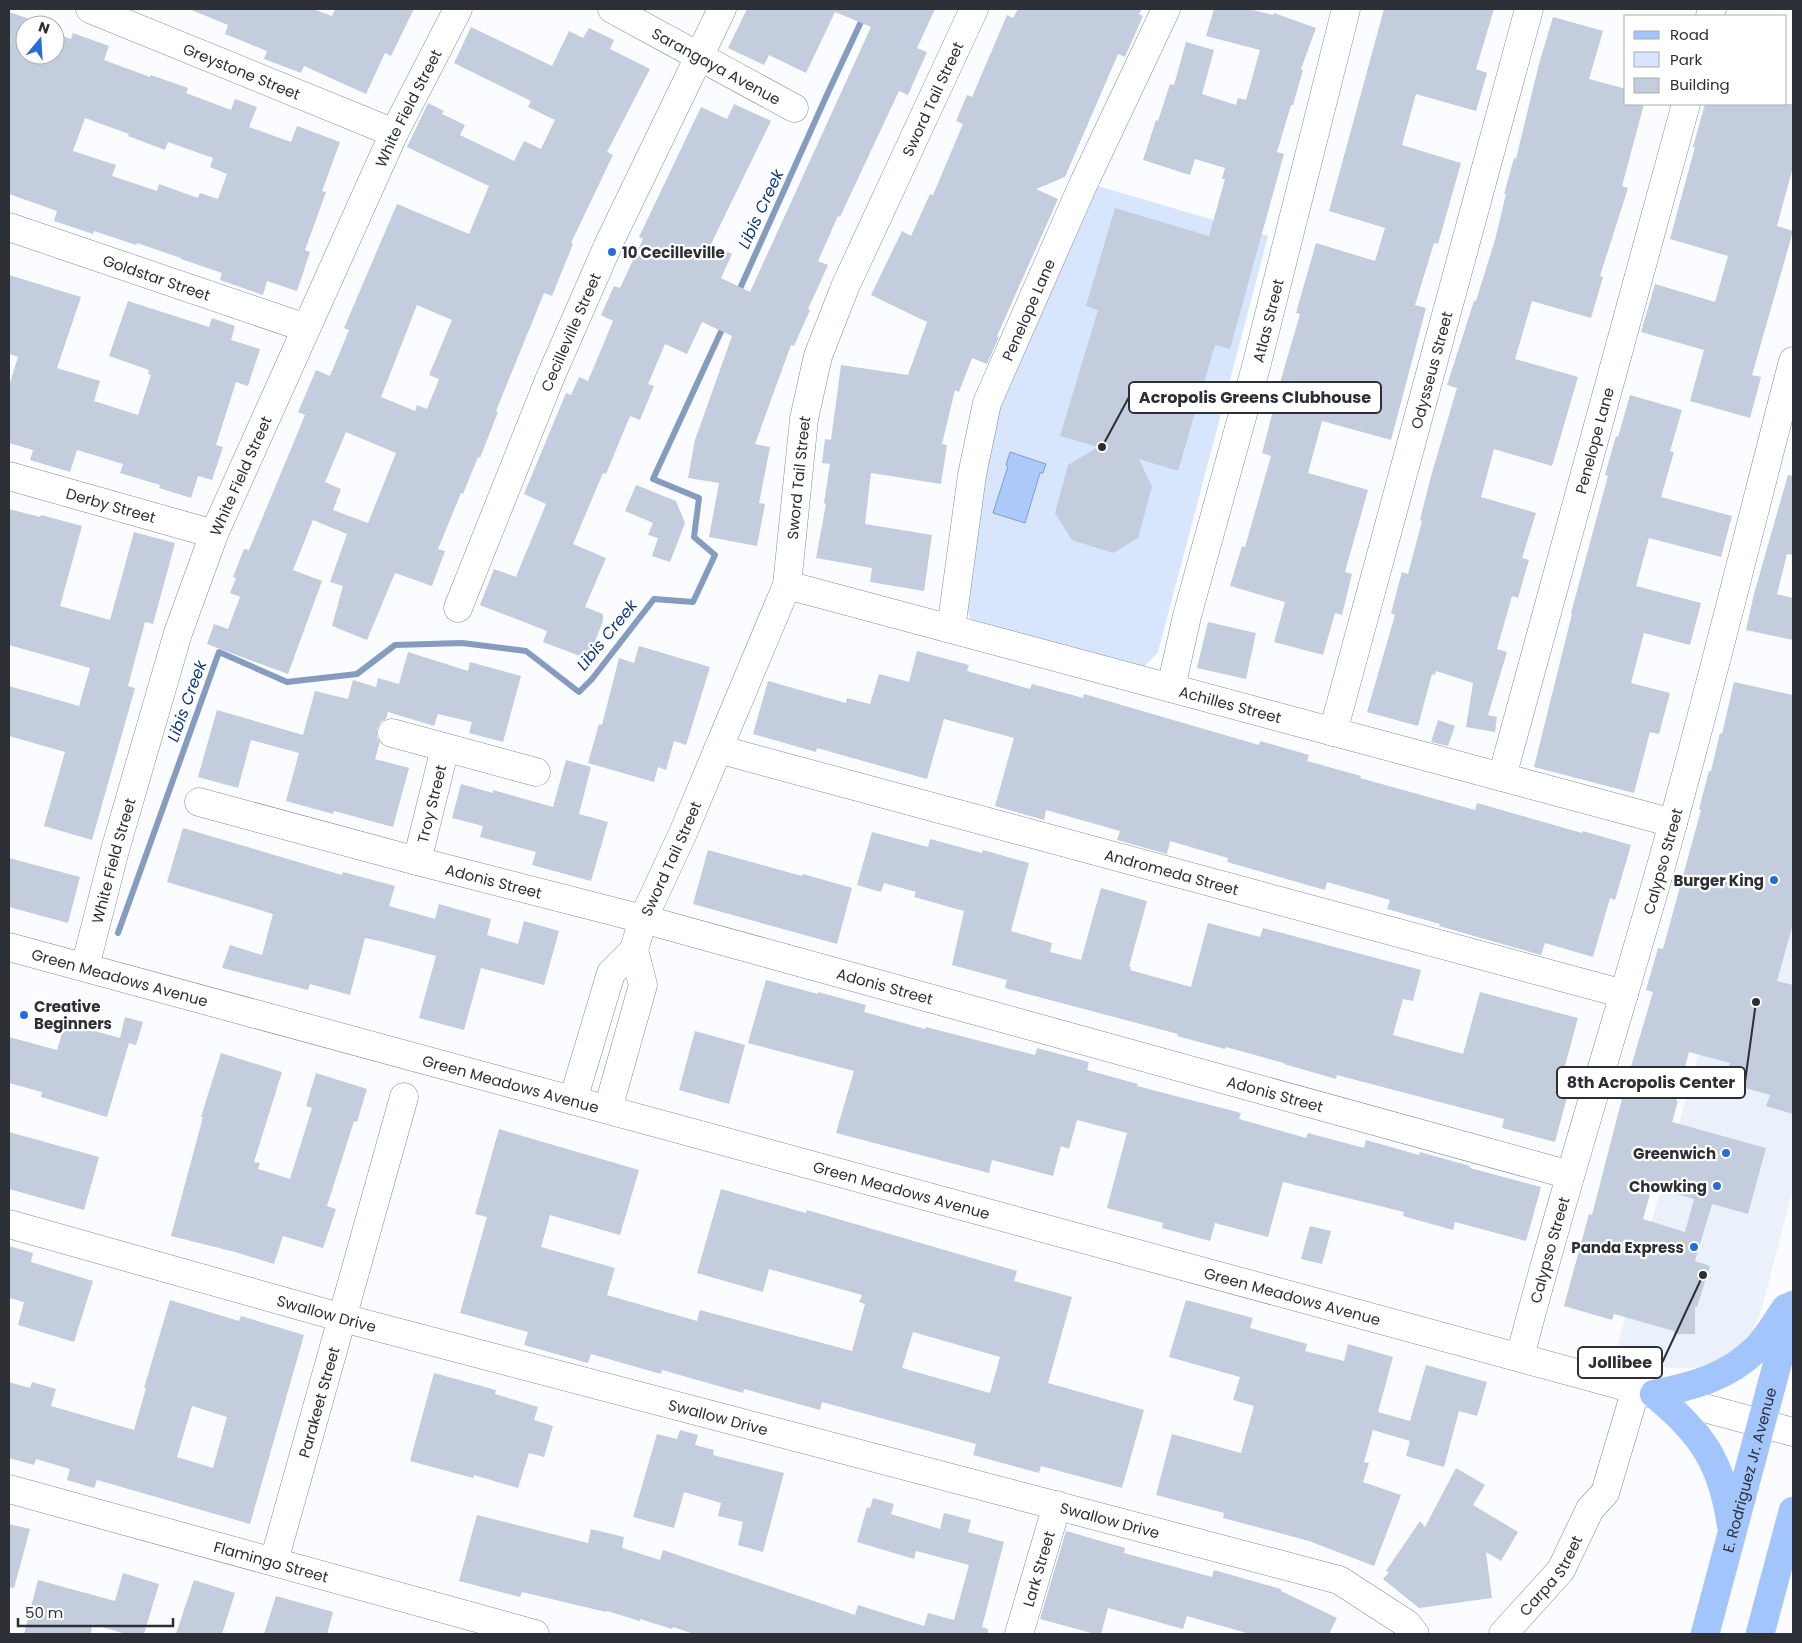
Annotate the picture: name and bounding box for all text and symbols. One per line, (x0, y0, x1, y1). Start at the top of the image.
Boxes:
north arrow (15, 15, 65, 65)
legend (1624, 15, 1787, 105)
text: N (36, 16, 52, 39)
street label: Sarangaya Avenue (648, 22, 785, 109)
text: Road (1670, 24, 1709, 45)
street label: Greystone Street (180, 38, 304, 104)
street label: Sword Tail Street (897, 38, 968, 160)
street label: White Field Street (370, 46, 446, 170)
text: Park (1670, 49, 1702, 70)
text: Building (1670, 74, 1730, 95)
water label: Libis Creek (733, 165, 790, 252)
place label: 10 Cecilleville (622, 242, 725, 263)
marker: 10 Cecilleville (606, 246, 618, 258)
street label: Goldstar Street (100, 249, 213, 305)
street label: Penelope Lane (996, 255, 1060, 364)
street label: Cecilleville Street (535, 269, 605, 394)
street label: Atlas Street (1247, 277, 1288, 364)
street label: Odysseus Street (1405, 309, 1457, 431)
callout: Acropolis Greens Clubhouse (1129, 382, 1381, 413)
street label: Penelope Lane (1570, 385, 1619, 496)
text: Acropolis Greens Clubhouse (1139, 386, 1371, 409)
street label: White Field Street (204, 412, 276, 539)
street label: Sword Tail Street (781, 414, 815, 541)
street label: Derby Street (64, 482, 158, 528)
water label: Libis Creek (571, 594, 643, 675)
water label: Libis Creek (162, 656, 213, 745)
street label: Achilles Street (1177, 680, 1284, 728)
street label: Troy Street (411, 762, 451, 845)
street label: White Field Street (86, 795, 140, 926)
street label: Sword Tail Street (635, 798, 706, 919)
street label: Calypso Street (1637, 806, 1687, 917)
street label: Andromeda Street (1102, 844, 1241, 900)
street label: Adonis Street (443, 858, 544, 903)
place label: Burger King (1673, 870, 1764, 891)
marker: Burger King (1768, 874, 1780, 886)
street label: Green Meadows Avenue (29, 943, 211, 1011)
street label: Adonis Street (834, 962, 935, 1009)
place label: Creative Beginners (34, 996, 112, 1034)
marker: Creative Beginners (18, 1009, 30, 1021)
street label: Green Meadows Avenue (420, 1049, 601, 1117)
callout: 8th Acropolis Center (1557, 1067, 1745, 1098)
street label: Adonis Street (1225, 1070, 1326, 1117)
text: 8th Acropolis Center (1567, 1071, 1735, 1094)
place label: Greenwich (1633, 1143, 1716, 1164)
marker: Greenwich (1720, 1147, 1732, 1159)
street label: Green Meadows Avenue (811, 1156, 992, 1224)
place label: Chowking (1629, 1176, 1707, 1197)
marker: Chowking (1711, 1180, 1723, 1192)
street label: Calypso Street (1524, 1194, 1574, 1305)
place label: Panda Express (1571, 1237, 1684, 1258)
marker: Panda Express (1688, 1241, 1700, 1253)
street label: Green Meadows Avenue (1202, 1262, 1383, 1330)
street label: Swallow Drive (275, 1289, 379, 1337)
street label: Parakeet Street (293, 1344, 344, 1460)
callout: Jollibee (1578, 1347, 1662, 1378)
text: Jollibee (1588, 1351, 1652, 1374)
street label: E. Rodriguez Jr. Avenue (1717, 1385, 1781, 1555)
street label: Swallow Drive (666, 1394, 770, 1440)
street label: Swallow Drive (1058, 1497, 1162, 1543)
street label: Lark Street (1017, 1528, 1059, 1609)
street label: Carpa Street (1514, 1532, 1587, 1620)
street label: Flamingo Street (212, 1535, 331, 1587)
scale bar (18, 1596, 172, 1628)
text: 50 m (25, 1602, 63, 1623)

